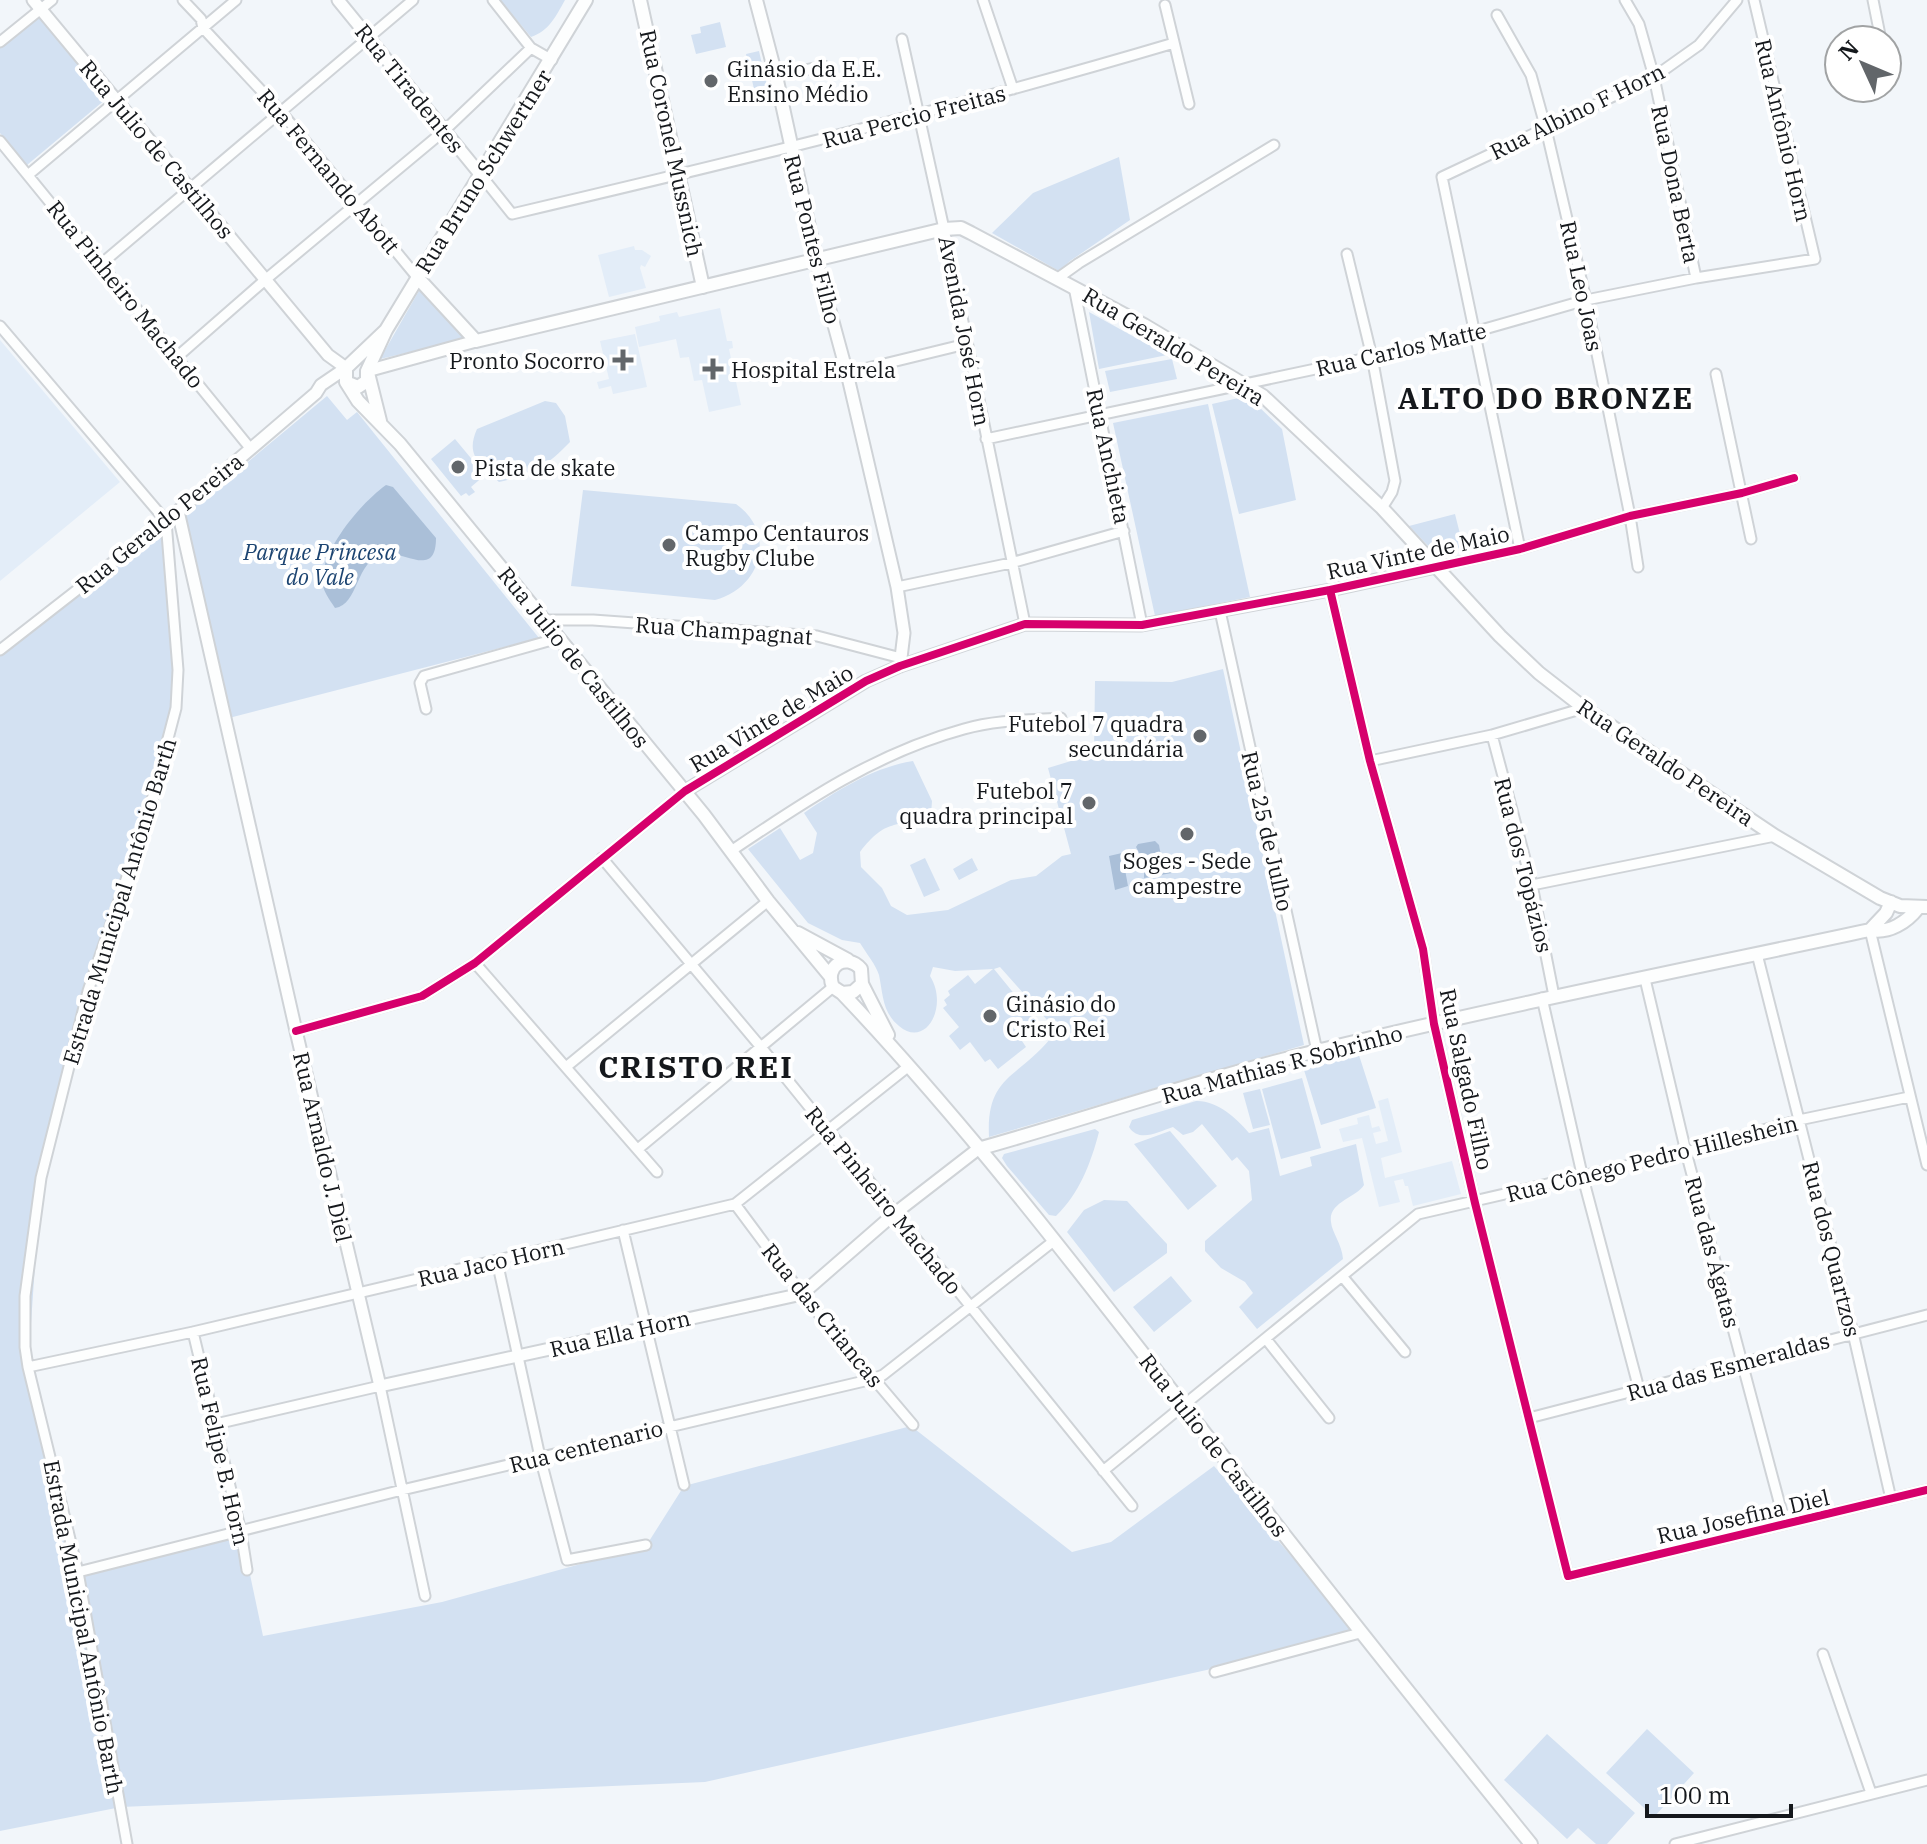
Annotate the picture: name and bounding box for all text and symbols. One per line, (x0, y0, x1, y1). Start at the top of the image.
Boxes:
street label: Rua Tiradentes (349, 17, 471, 159)
north arrow (1823, 24, 1903, 104)
street label: Rua Coronel Mussnich (634, 27, 710, 259)
text: N (1832, 33, 1865, 66)
street label: Rua Antônio Horn (1749, 36, 1819, 224)
street label: Rua Julio de Castilhos (74, 53, 240, 245)
place label: Ginásio da E.E. Ensino Médio (727, 54, 882, 108)
street label: Rua Albino F Horn (1485, 56, 1669, 166)
street label: Rua Bruno Schwertner (408, 63, 558, 278)
marker: Ginásio da E.E. Ensino Médio (702, 72, 720, 90)
street label: Rua Percio Freitas (819, 78, 1009, 154)
street label: Rua Fernando Abott (251, 82, 407, 260)
street label: Rua Dona Berta (1645, 102, 1707, 266)
street label: Rua Pontes Filho (778, 151, 848, 327)
street label: Rua Pinheiro Machado (41, 194, 211, 394)
street label: Rua Leo Joas (1554, 218, 1610, 354)
street label: Avenida José Horn (932, 234, 998, 428)
street label: Rua Geraldo Pereira (1078, 280, 1270, 412)
street label: Rua Carlos Matte (1313, 315, 1489, 383)
place label: Pronto Socorro (449, 346, 605, 375)
marker: Pronto Socorro (612, 349, 634, 371)
place label: Hospital Estrela (731, 355, 896, 384)
marker: Hospital Estrela (702, 358, 724, 380)
district label: ALTO DO BRONZE (1398, 378, 1694, 417)
street label: Rua Anchieta (1080, 385, 1138, 527)
street label: Rua Geraldo Pereira (69, 446, 249, 600)
place label: Pista de skate (474, 453, 615, 482)
marker: Pista de skate (449, 458, 467, 476)
place label: Campo Centauros Rugby Clube (685, 518, 869, 572)
street label: Rua Vinte de Maio (1324, 518, 1512, 586)
marker: Campo Centauros Rugby Clube (660, 536, 678, 554)
park label: Parque Princesa do Vale (243, 537, 396, 591)
street label: Rua Julio de Castilhos (492, 560, 656, 754)
street label: Rua Champagnat (634, 609, 814, 651)
street label: Rua Vinte de Maio (684, 658, 858, 778)
street label: Rua Geraldo Pereira (1572, 692, 1760, 832)
place label: Futebol 7 quadra secundária (1008, 709, 1184, 763)
marker: Futebol 7 quadra secundária (1191, 727, 1209, 745)
street label: Estrada Municipal Antônio Barth (55, 734, 183, 1068)
street label: Rua 25 de Julho (1235, 748, 1301, 914)
street label: Rua dos Topázios (1488, 774, 1560, 956)
place label: Futebol 7 quadra principal (899, 776, 1073, 830)
marker: Futebol 7 quadra principal (1080, 794, 1098, 812)
marker: Soges - Sede campestre (1178, 825, 1196, 843)
place label: Soges - Sede campestre (1123, 846, 1251, 900)
street label: Rua Salgado Filho (1434, 986, 1500, 1172)
place label: Ginásio do Cristo Rei (1006, 989, 1116, 1043)
marker: Ginásio do Cristo Rei (981, 1007, 999, 1025)
street label: Rua Mathias R Sobrinho (1159, 1018, 1405, 1110)
district label: CRISTO REI (598, 1047, 794, 1086)
street label: Rua Arnaldo J. Diel (287, 1049, 359, 1245)
street label: Rua Pinheiro Machado (799, 1100, 969, 1300)
street label: Rua Cônego Pedro Hilleshein (1503, 1108, 1801, 1208)
street label: Rua dos Quartzos (1796, 1158, 1868, 1340)
street label: Rua das Ágatas (1679, 1173, 1747, 1331)
street label: Rua Jaco Horn (415, 1231, 567, 1293)
street label: Rua das Criancas (756, 1237, 890, 1393)
street label: Rua Ella Horn (547, 1303, 693, 1363)
street label: Rua das Esmeraldas (1623, 1325, 1833, 1407)
street label: Rua Julio de Castilhos (1133, 1347, 1295, 1543)
street label: Rua Felipe B. Horn (185, 1354, 257, 1548)
street label: Rua centenario (506, 1413, 666, 1479)
street label: Estrada Municipal Antônio Barth (37, 1457, 131, 1797)
street label: Rua Josefina Diel (1654, 1482, 1832, 1550)
scale bar (1647, 1768, 1791, 1818)
text: 100 m (1659, 1779, 1731, 1811)

